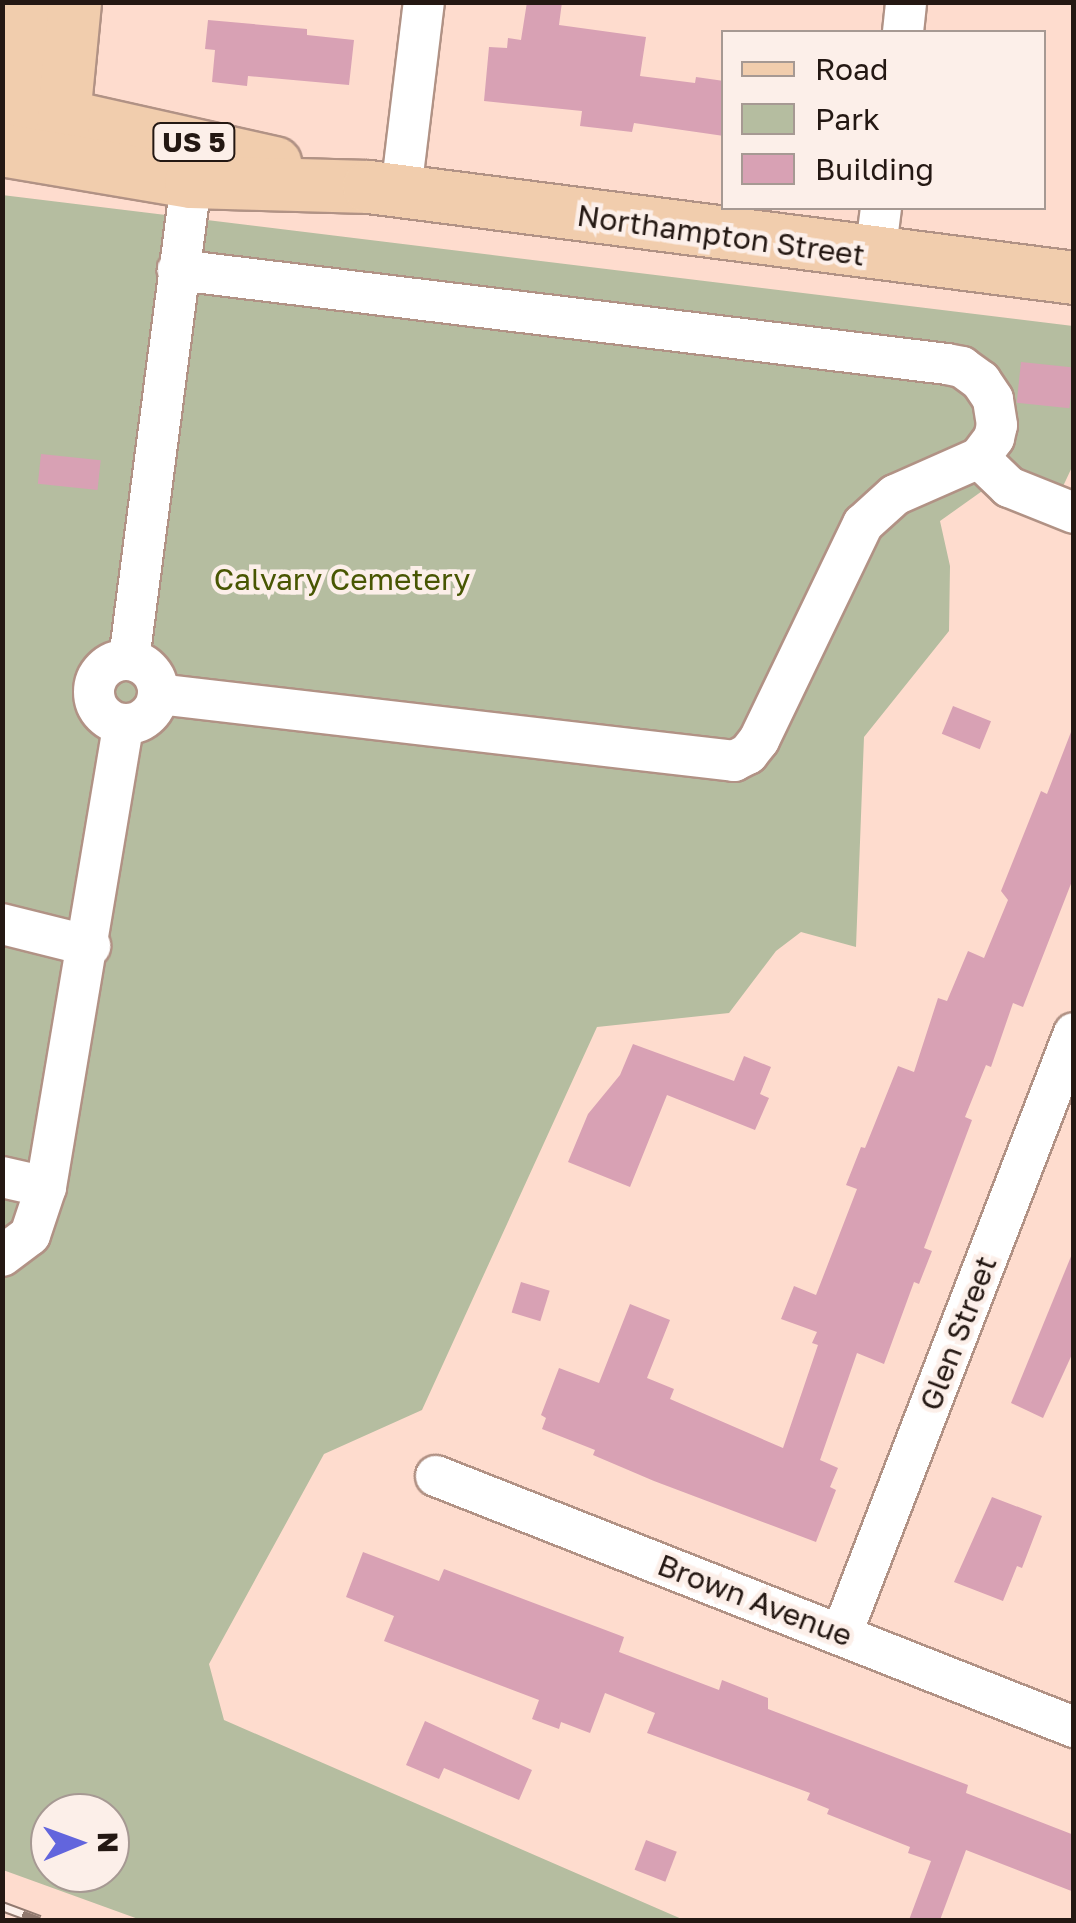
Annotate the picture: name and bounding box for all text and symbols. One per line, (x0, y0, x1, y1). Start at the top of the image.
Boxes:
legend (721, 30, 1046, 210)
text: Road (815, 51, 889, 87)
text: Park (815, 101, 880, 137)
road number: US 5 (152, 119, 236, 165)
text: Building (815, 151, 934, 187)
street label: Northampton Street (575, 197, 867, 273)
park label: Calvary Cemetery (214, 561, 470, 597)
street label: Glen Street (912, 1251, 1004, 1415)
street label: Brown Avenue (653, 1546, 857, 1654)
north arrow (30, 1793, 130, 1893)
text: N (92, 1832, 125, 1853)

